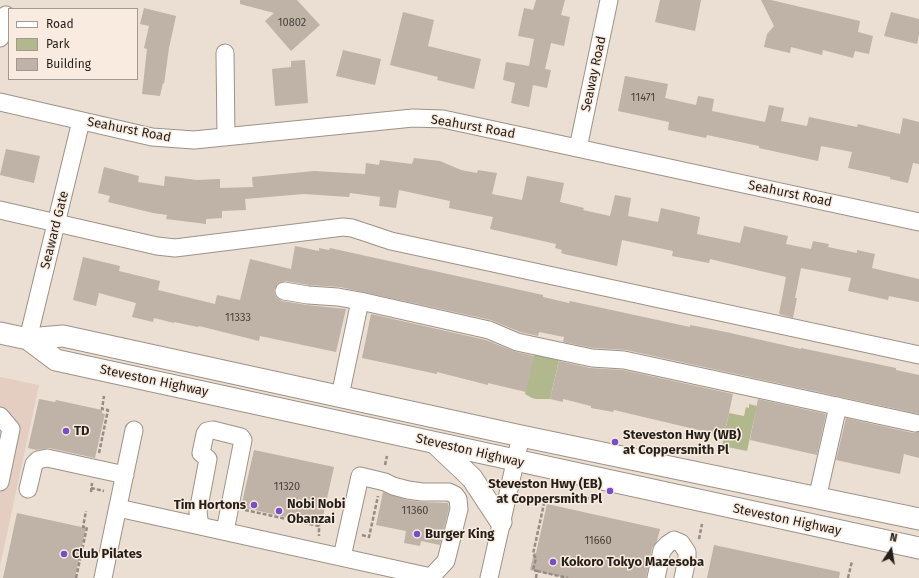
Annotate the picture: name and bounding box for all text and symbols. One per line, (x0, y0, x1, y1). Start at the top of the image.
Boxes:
legend (8, 8, 138, 80)
house number: 10802 (278, 16, 306, 30)
text: Road (46, 17, 74, 31)
street label: Seaway Road (578, 35, 610, 113)
text: Park (46, 37, 70, 51)
text: Building (46, 57, 91, 71)
house number: 11471 (631, 91, 655, 105)
street label: Seahurst Road (430, 112, 516, 142)
street label: Seahurst Road (86, 114, 172, 146)
street label: Seahurst Road (747, 178, 833, 210)
street label: Seaward Gate (38, 189, 72, 271)
house number: 11333 (225, 311, 251, 325)
street label: Steveston Highway (98, 362, 210, 400)
place label: TD (74, 423, 89, 439)
marker: TD (61, 426, 71, 436)
place label: Steveston Hwy (WB) at Coppersmith Pl (623, 427, 741, 458)
street label: Steveston Highway (414, 431, 526, 471)
marker: Steveston Hwy (WB) at Coppersmith Pl (610, 437, 620, 447)
place label: Steveston Hwy (EB) at Coppersmith Pl (488, 476, 602, 507)
house number: 11320 (274, 480, 300, 494)
marker: Steveston Hwy (EB) at Coppersmith Pl (605, 486, 615, 496)
place label: Nobi Nobi Obanzai (287, 496, 345, 527)
place label: Tim Hortons (174, 497, 246, 513)
marker: Tim Hortons (249, 500, 259, 510)
street label: Steveston Highway (731, 501, 843, 539)
house number: 11360 (402, 504, 428, 518)
marker: Nobi Nobi Obanzai (274, 506, 284, 516)
place label: Burger King (425, 526, 494, 542)
marker: Burger King (412, 529, 422, 539)
north arrow (871, 530, 911, 570)
text: N (889, 531, 899, 545)
house number: 11660 (584, 534, 612, 548)
place label: Club Pilates (72, 546, 142, 562)
marker: Club Pilates (59, 549, 69, 559)
place label: Kokoro Tokyo Mazesoba (561, 554, 704, 570)
marker: Kokoro Tokyo Mazesoba (548, 557, 558, 567)

